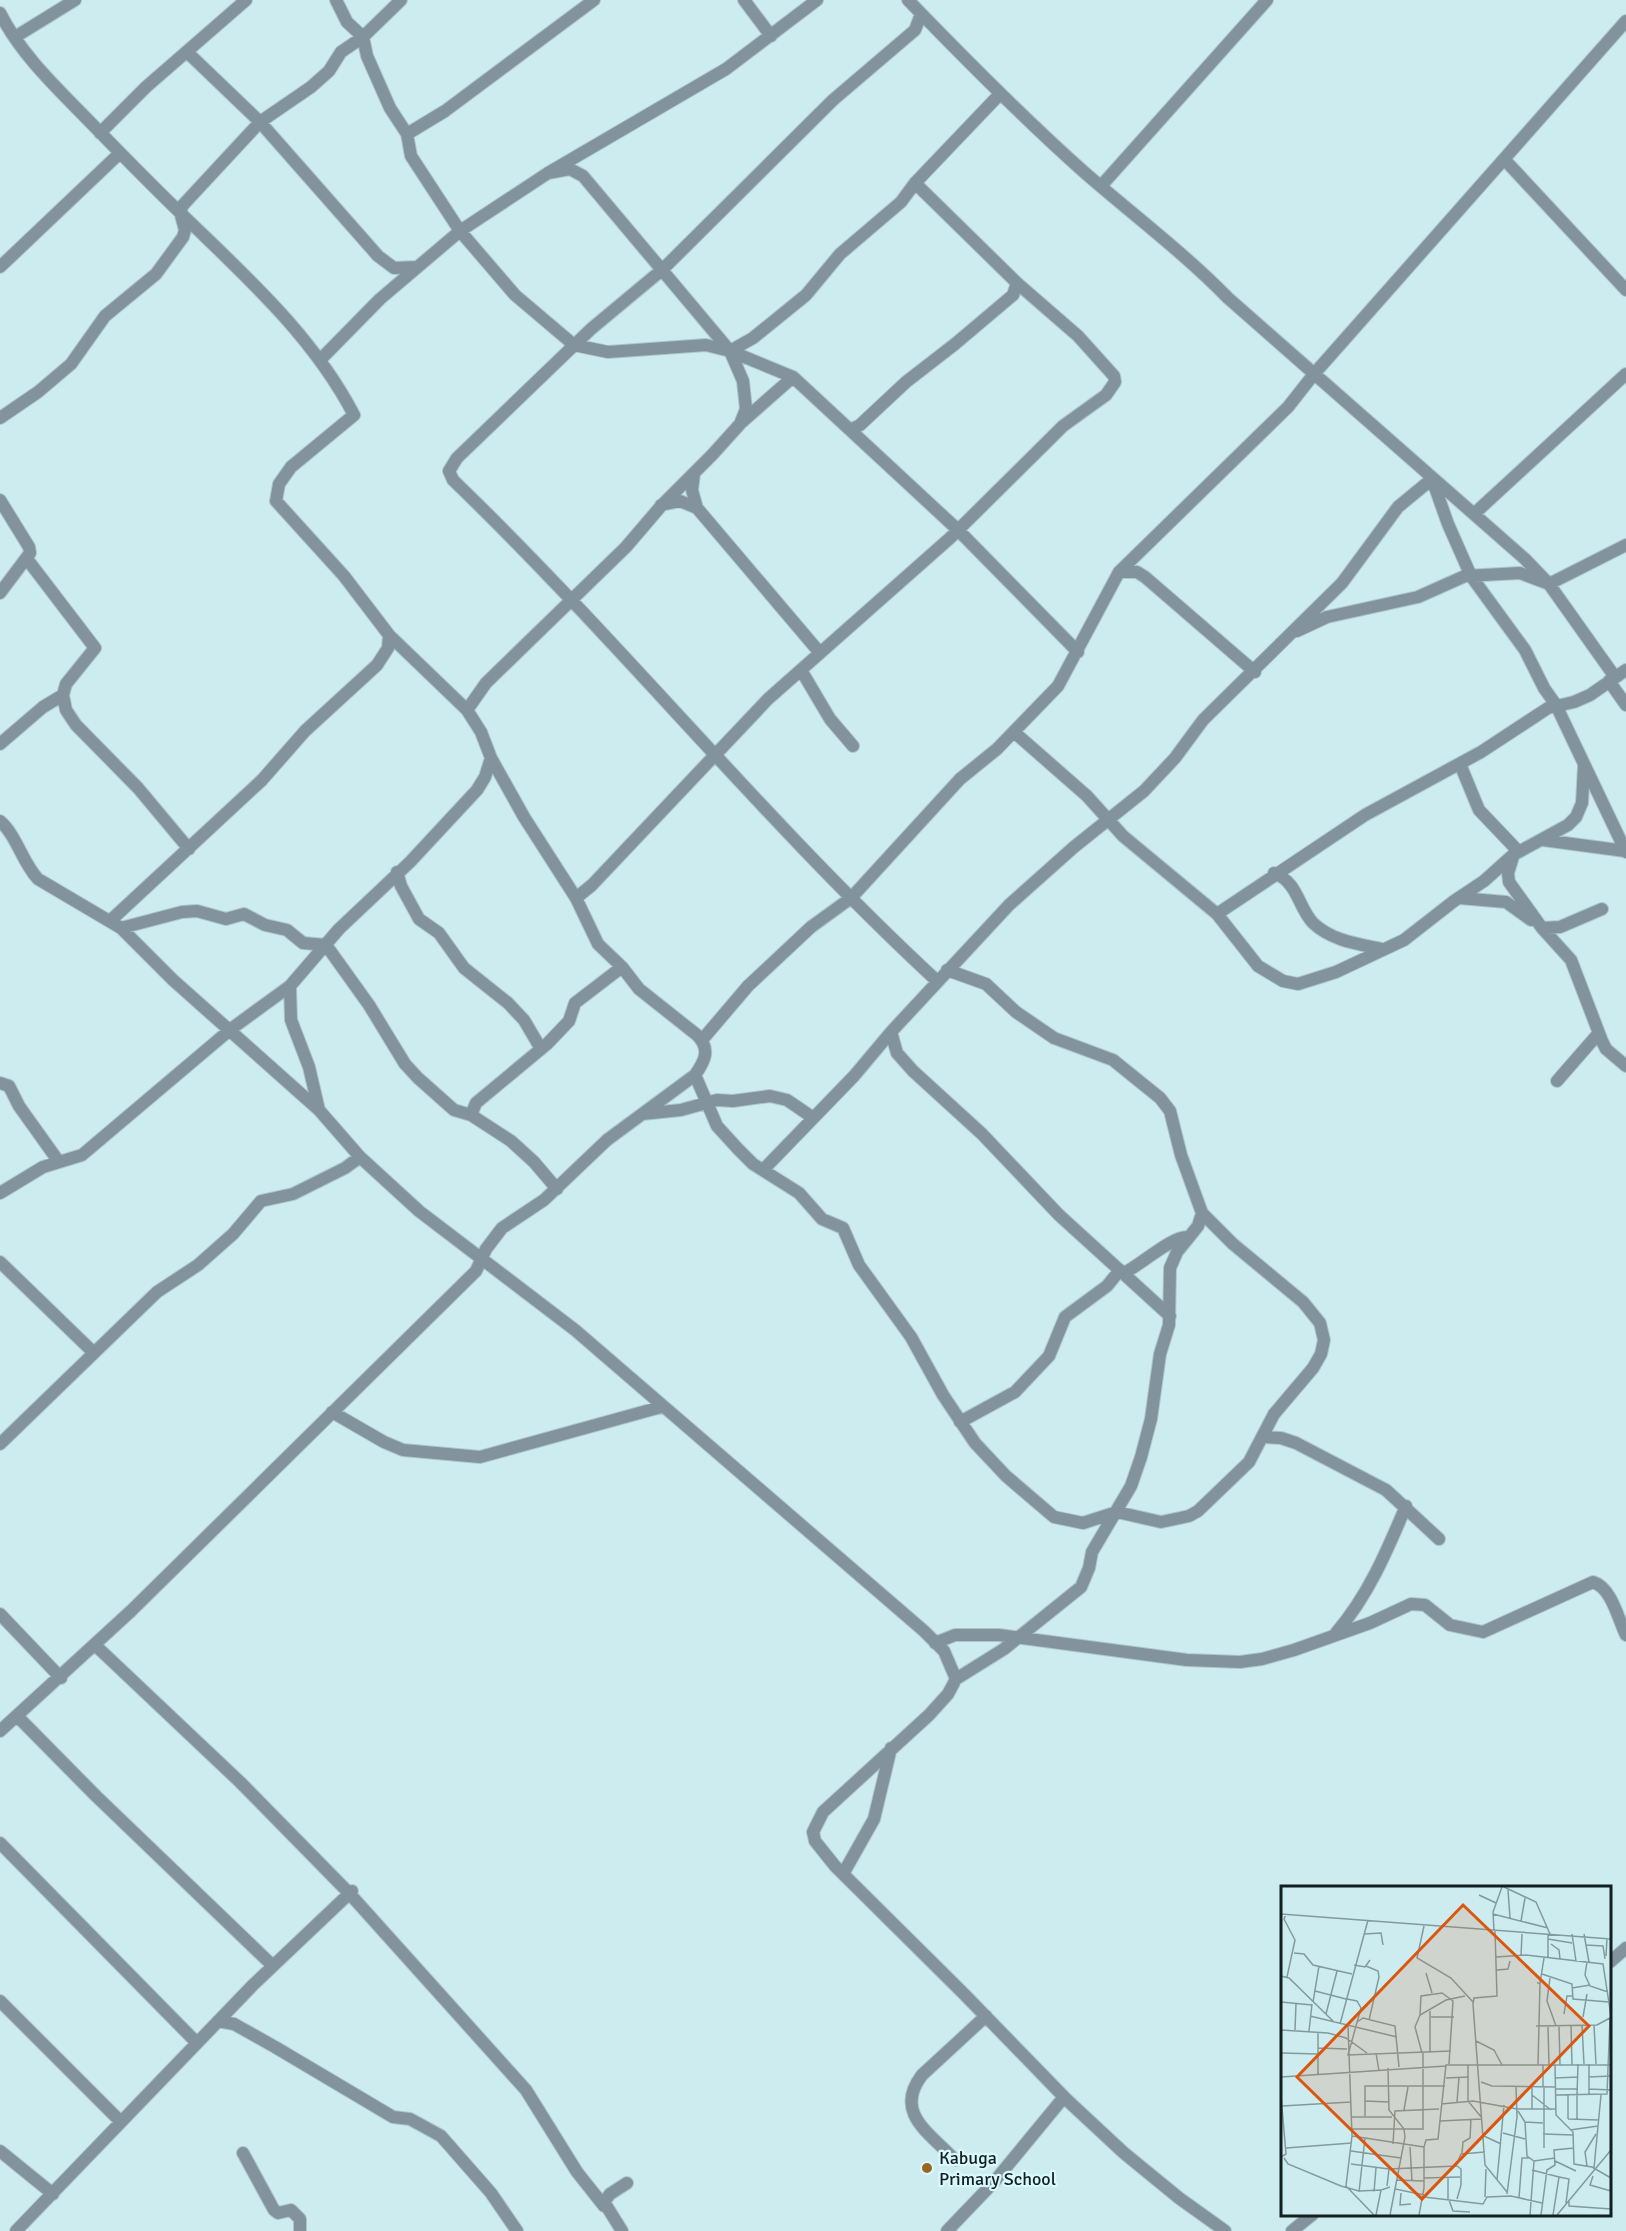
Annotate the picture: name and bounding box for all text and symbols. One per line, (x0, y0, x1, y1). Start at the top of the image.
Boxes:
inset map (1281, 1886, 1611, 2216)
place label: Kabuga Primary School (939, 2147, 1056, 2190)
marker: Kabuga Primary School (920, 2161, 934, 2175)

